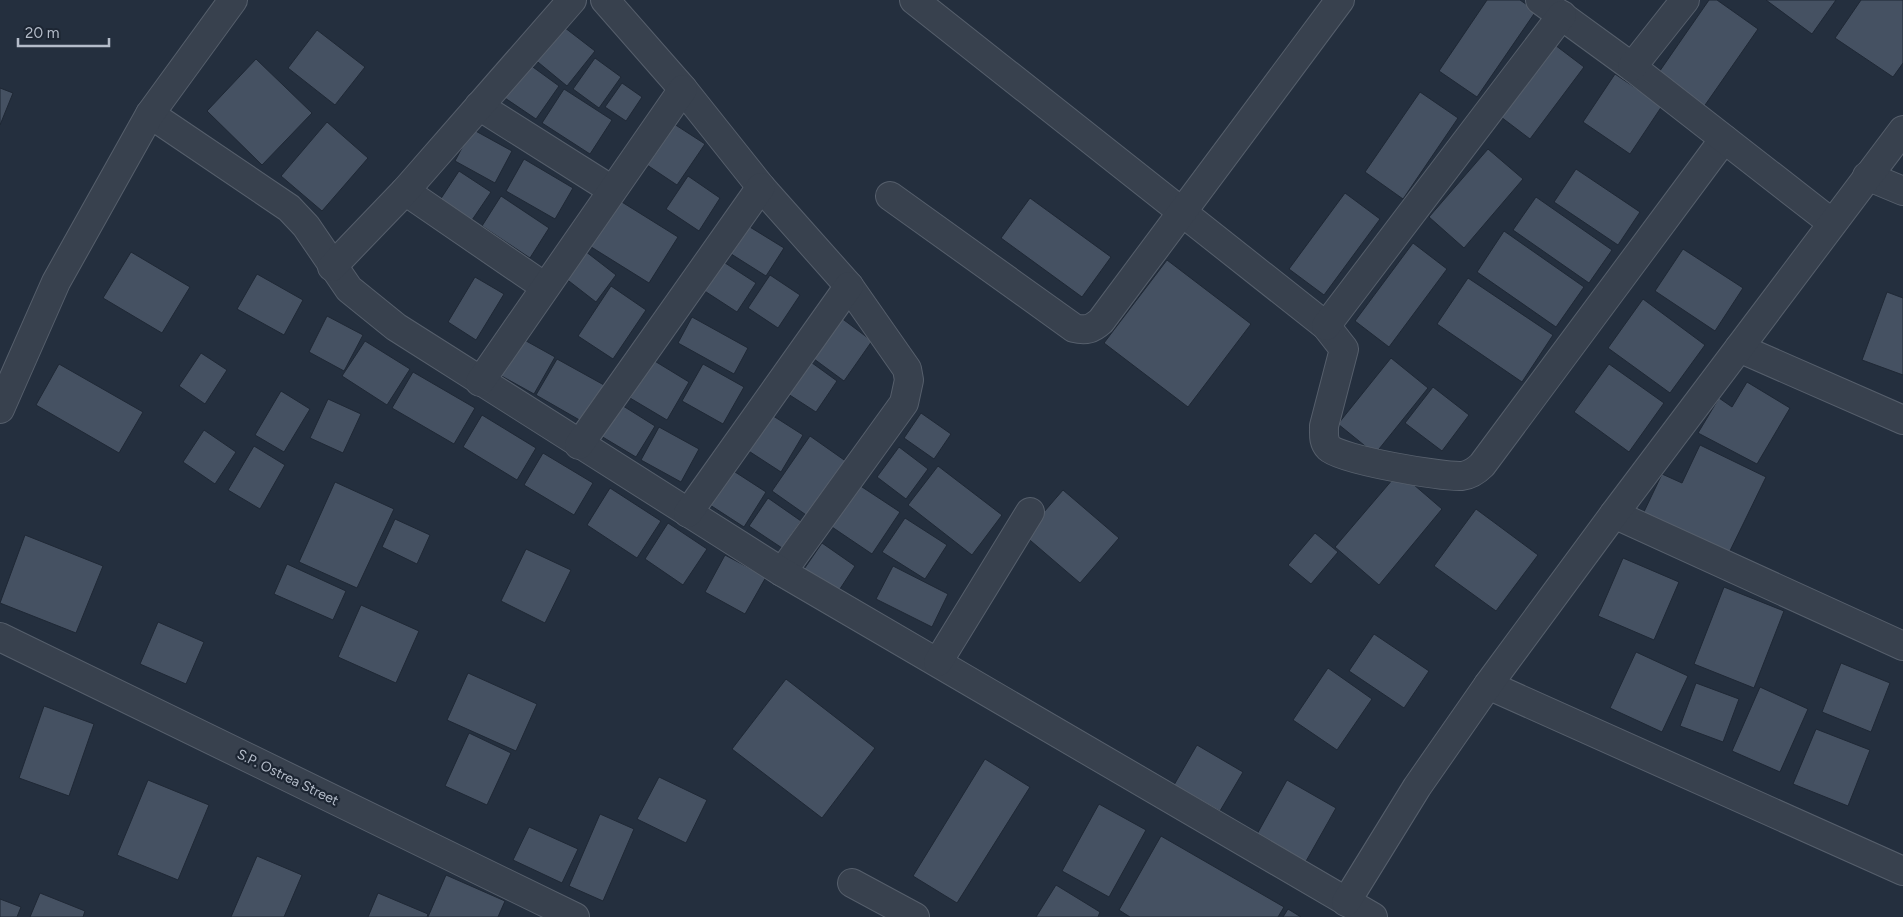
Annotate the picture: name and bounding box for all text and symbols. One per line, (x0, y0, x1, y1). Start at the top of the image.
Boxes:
scale bar (18, 15, 109, 47)
text: 20 m (25, 24, 59, 42)
street label: S.P. Ostrea Street (234, 746, 341, 809)

